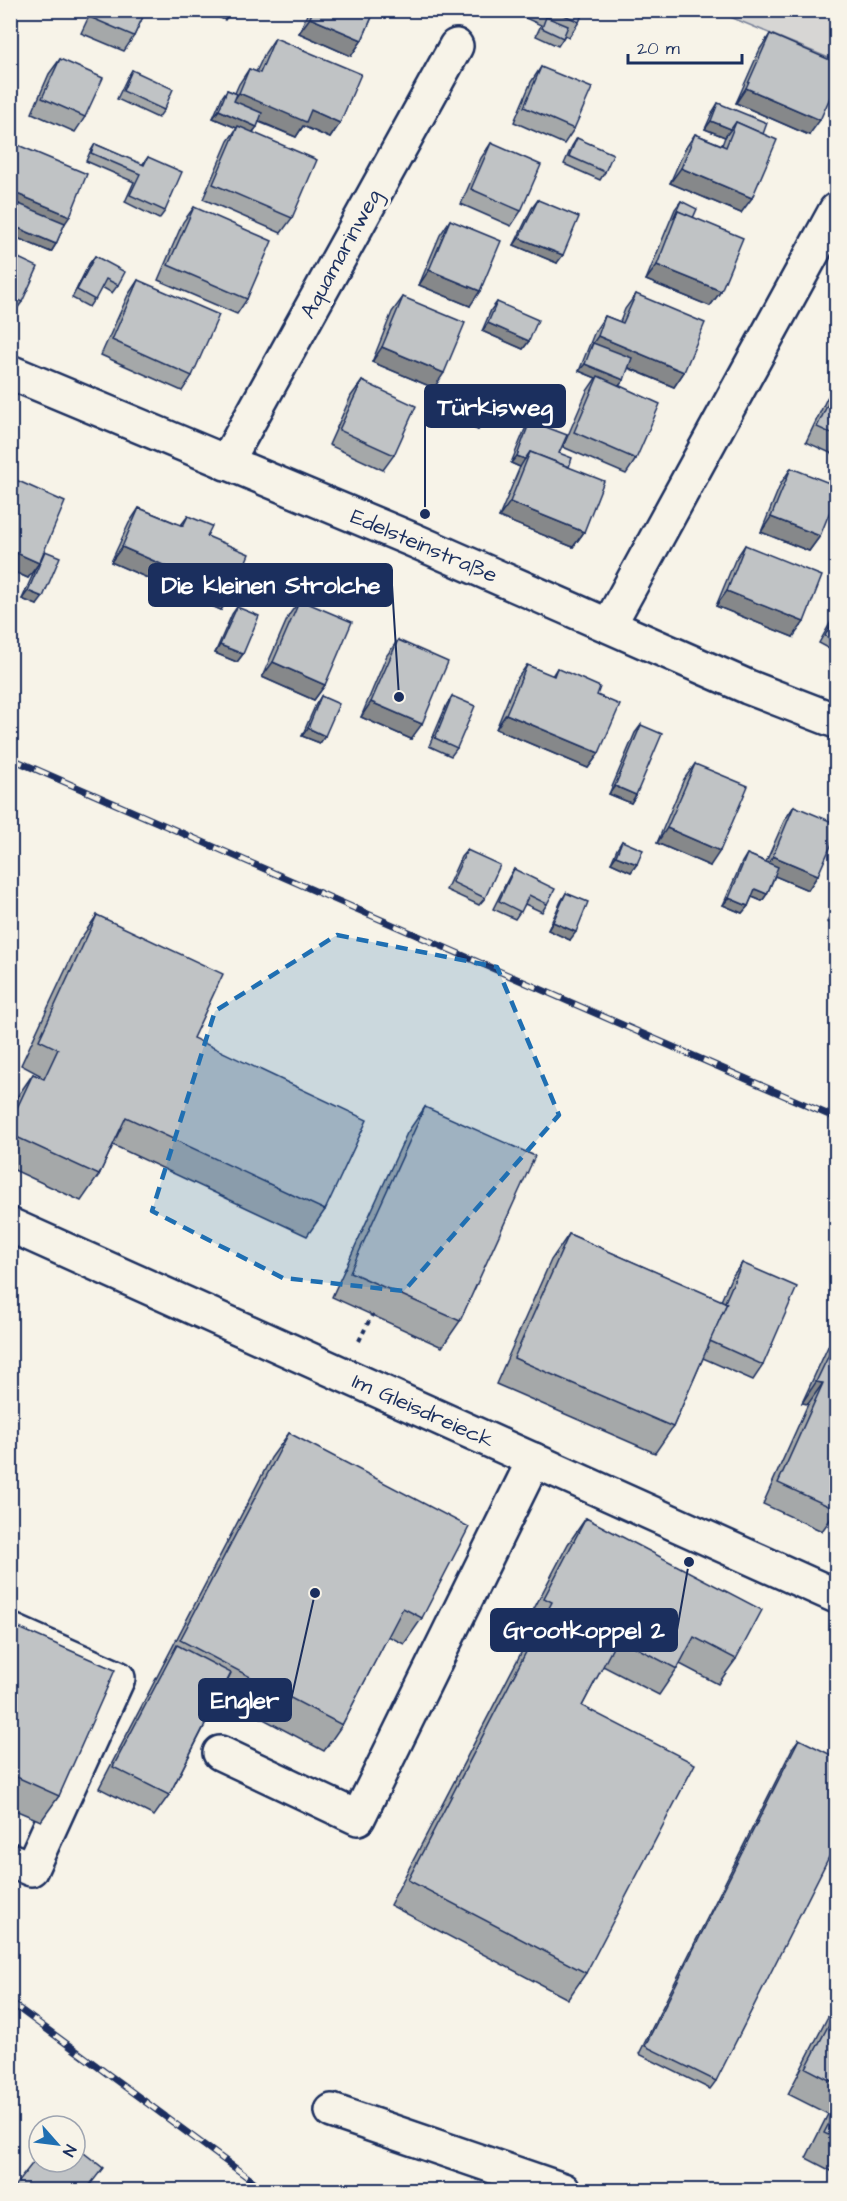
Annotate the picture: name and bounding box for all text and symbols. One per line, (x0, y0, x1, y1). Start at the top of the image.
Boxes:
scale bar (628, 27, 742, 65)
text: 20 m (637, 36, 680, 61)
street label: Aquamarinweg (293, 184, 390, 325)
callout: Türkisweg (425, 385, 565, 427)
text: Türkisweg (436, 391, 553, 426)
street label: Edelsteinstraße (346, 501, 502, 591)
callout: Die kleinen Strolche (149, 564, 392, 606)
text: Die kleinen Strolche (161, 569, 381, 603)
street label: Im Gleisdreieck (347, 1366, 499, 1456)
callout: Grootkoppel 2 (491, 1609, 677, 1651)
text: Grootkoppel 2 (503, 1614, 665, 1648)
callout: Engler (199, 1679, 291, 1721)
text: Engler (211, 1684, 280, 1719)
north arrow (27, 2114, 87, 2174)
text: N (57, 2141, 81, 2160)

